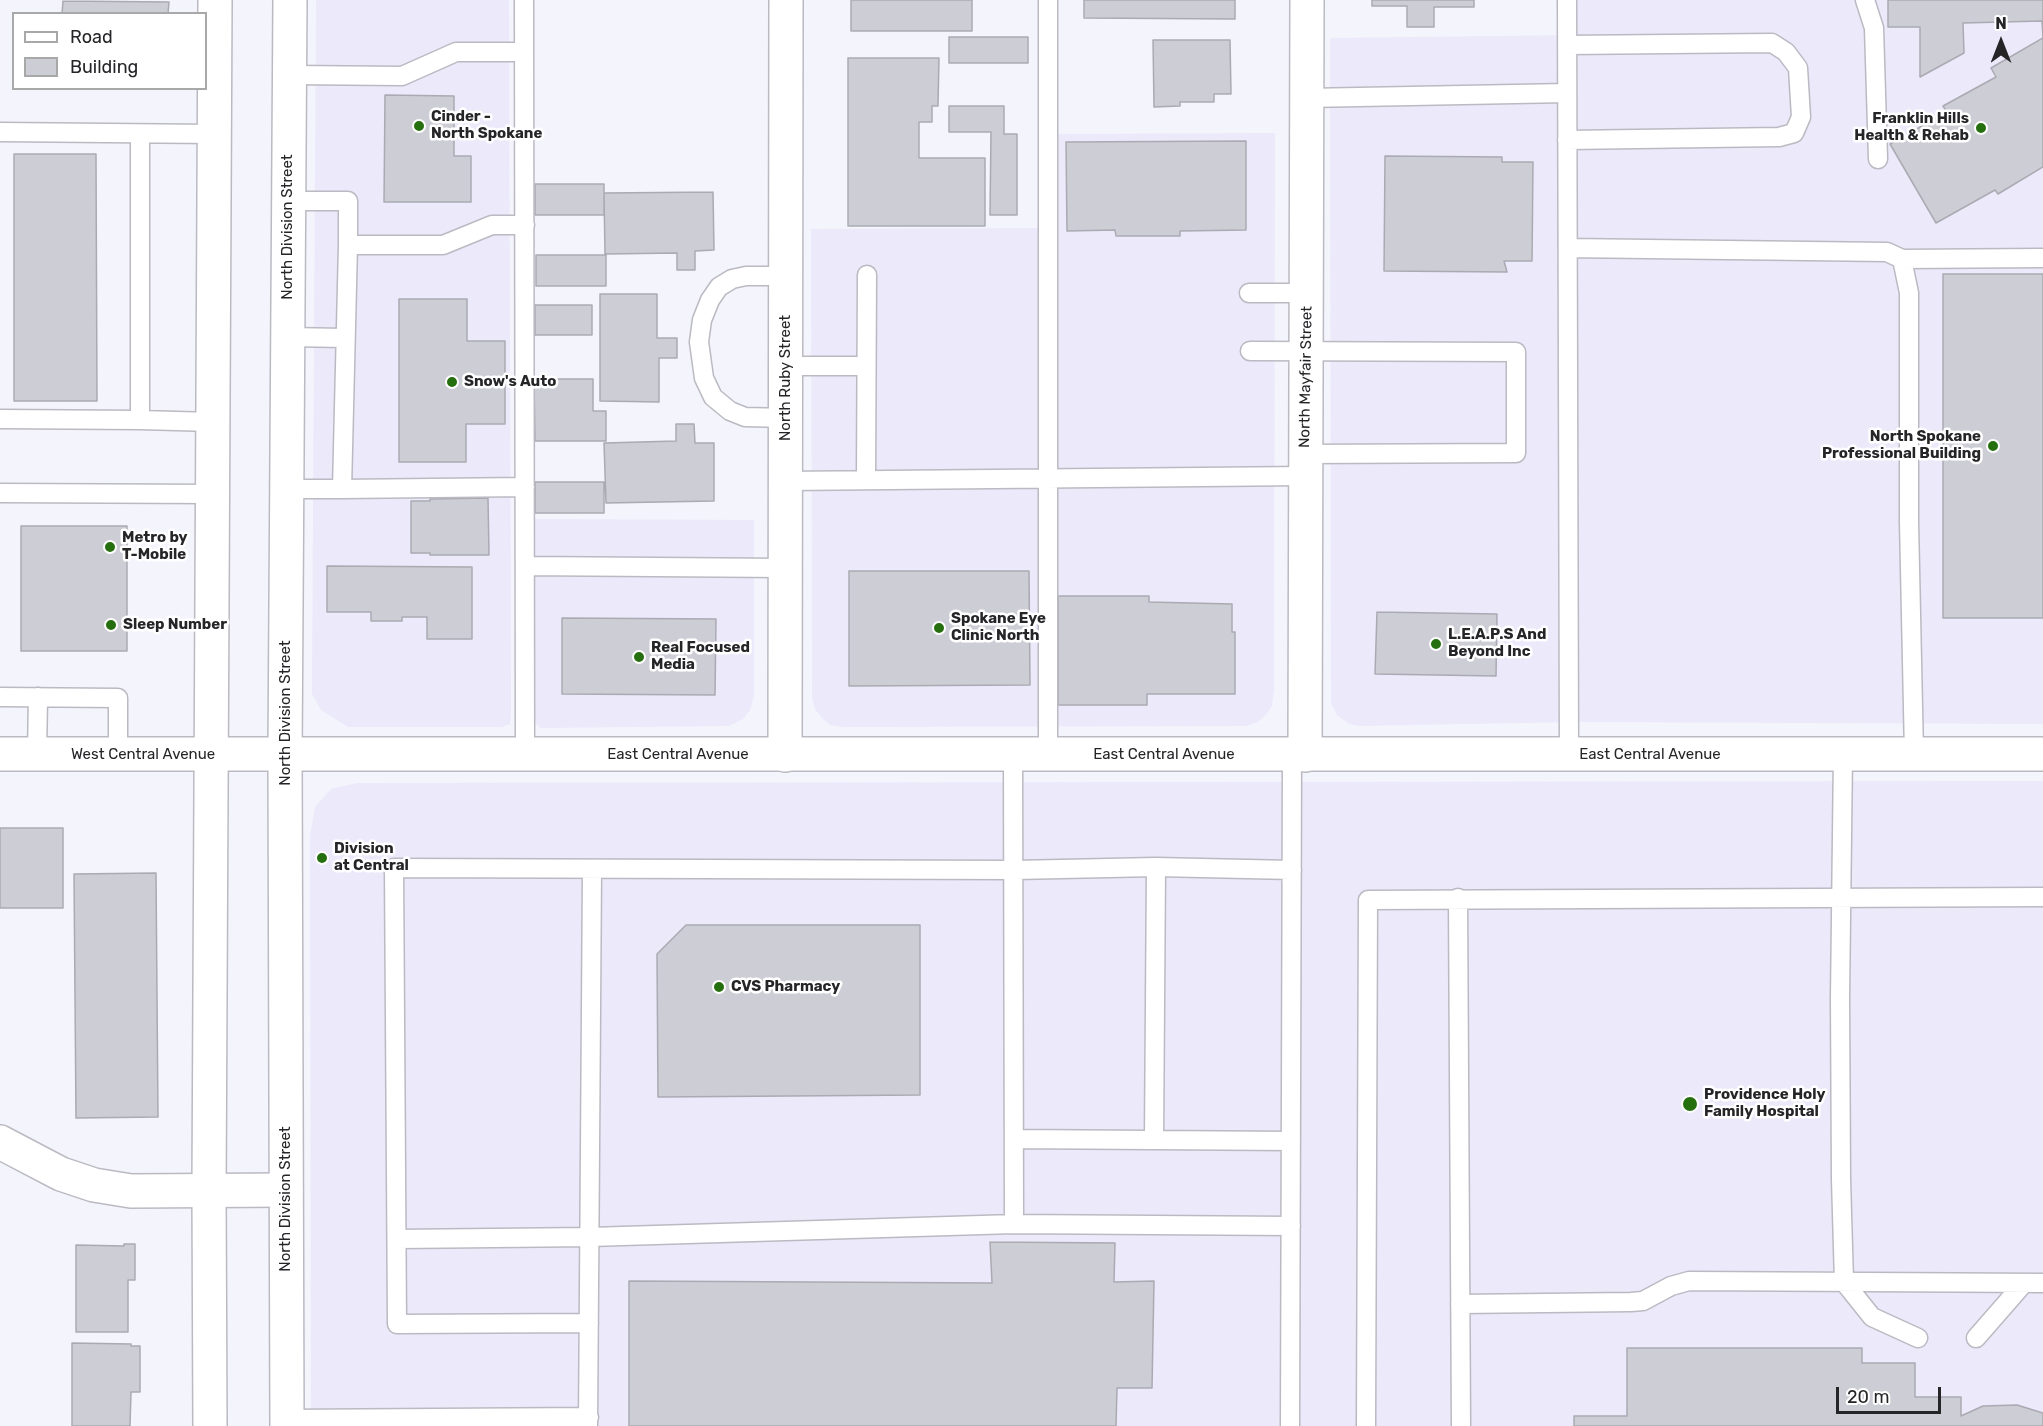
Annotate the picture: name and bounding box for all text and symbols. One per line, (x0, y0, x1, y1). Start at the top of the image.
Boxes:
legend (12, 12, 207, 90)
north arrow (1971, 12, 2031, 72)
text: N (1995, 14, 2007, 33)
text: Road (70, 26, 113, 48)
text: Building (70, 56, 138, 78)
place label: Cinder - North Spokane (431, 108, 542, 143)
place label: Franklin Hills Health & Rehab (1854, 110, 1969, 145)
marker: Cinder - North Spokane (412, 119, 426, 133)
marker: Franklin Hills Health & Rehab (1974, 121, 1988, 135)
street label: North Division Street (279, 154, 297, 300)
street label: North Mayfair Street (1296, 306, 1316, 448)
street label: North Ruby Street (777, 315, 795, 441)
place label: Snow's Auto (464, 373, 556, 391)
marker: Snow's Auto (445, 375, 459, 389)
place label: North Spokane Professional Building (1822, 428, 1981, 463)
marker: North Spokane Professional Building (1986, 439, 2000, 453)
place label: Metro by T-Mobile (122, 529, 188, 564)
marker: Metro by T-Mobile (103, 540, 117, 554)
place label: Spokane Eye Clinic North (951, 610, 1046, 645)
place label: Sleep Number (123, 616, 227, 634)
marker: Sleep Number (104, 618, 118, 632)
marker: Spokane Eye Clinic North (932, 621, 946, 635)
place label: L.E.A.P.S And Beyond Inc (1448, 626, 1546, 661)
marker: L.E.A.P.S And Beyond Inc (1429, 637, 1443, 651)
place label: Real Focused Media (651, 639, 750, 674)
street label: North Division Street (277, 640, 295, 786)
marker: Real Focused Media (632, 650, 646, 664)
street label: West Central Avenue (71, 746, 215, 764)
street label: East Central Avenue (607, 746, 749, 764)
street label: East Central Avenue (1093, 746, 1235, 764)
street label: East Central Avenue (1579, 746, 1721, 764)
place label: Division at Central (334, 840, 409, 875)
marker: Division at Central (315, 851, 329, 865)
place label: CVS Pharmacy (731, 978, 840, 996)
marker: CVS Pharmacy (712, 980, 726, 994)
place label: Providence Holy Family Hospital (1704, 1086, 1826, 1121)
marker: Providence Holy Family Hospital (1681, 1095, 1699, 1113)
street label: North Division Street (277, 1126, 295, 1272)
scale bar (1839, 1375, 1944, 1413)
text: 20 m (1847, 1386, 1889, 1408)

